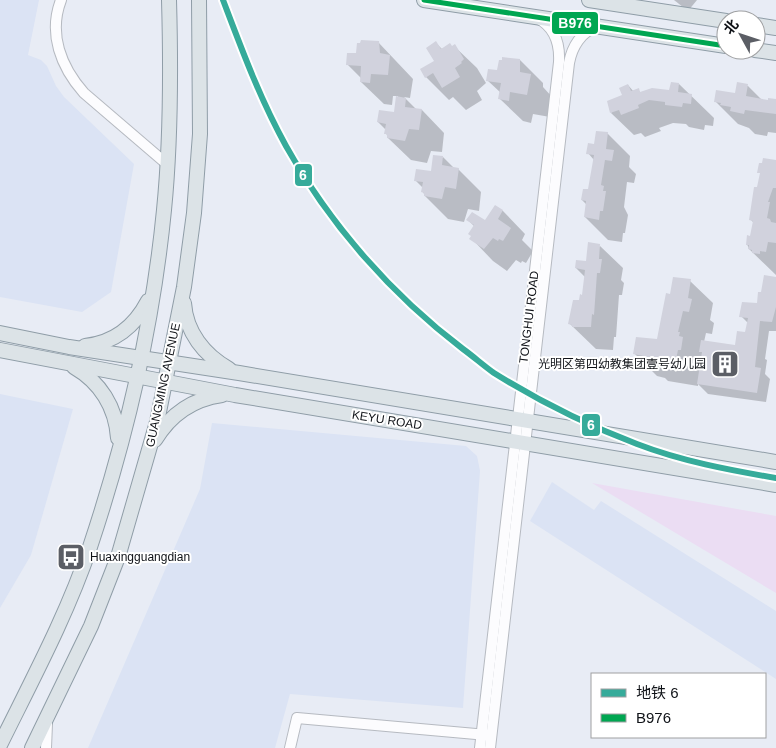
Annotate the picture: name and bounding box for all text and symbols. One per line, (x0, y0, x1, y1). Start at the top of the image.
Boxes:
north arrow (716, 10, 766, 60)
line badge: B976 (551, 11, 599, 35)
text: B976 (558, 15, 592, 31)
text: 北 (720, 16, 742, 37)
line badge: 6 (294, 163, 313, 187)
text: 6 (299, 167, 307, 183)
street label: TONGHUI ROAD (516, 270, 542, 364)
street label: GUANGMING AVENUE (143, 322, 183, 448)
building icon: 光明区第四幼教集团壹号幼儿园 (710, 349, 740, 379)
place label: 光明区第四幼教集团壹号幼儿园 (538, 357, 706, 371)
street label: KEYU ROAD (351, 408, 423, 432)
line badge: 6 (581, 413, 601, 437)
text: 6 (587, 417, 595, 433)
bus stop icon: Huaxingguangdian (56, 542, 86, 572)
place label: Huaxingguangdian (90, 550, 190, 564)
legend (591, 673, 766, 738)
text: 地铁 6 (636, 684, 679, 701)
text: B976 (636, 709, 671, 726)

